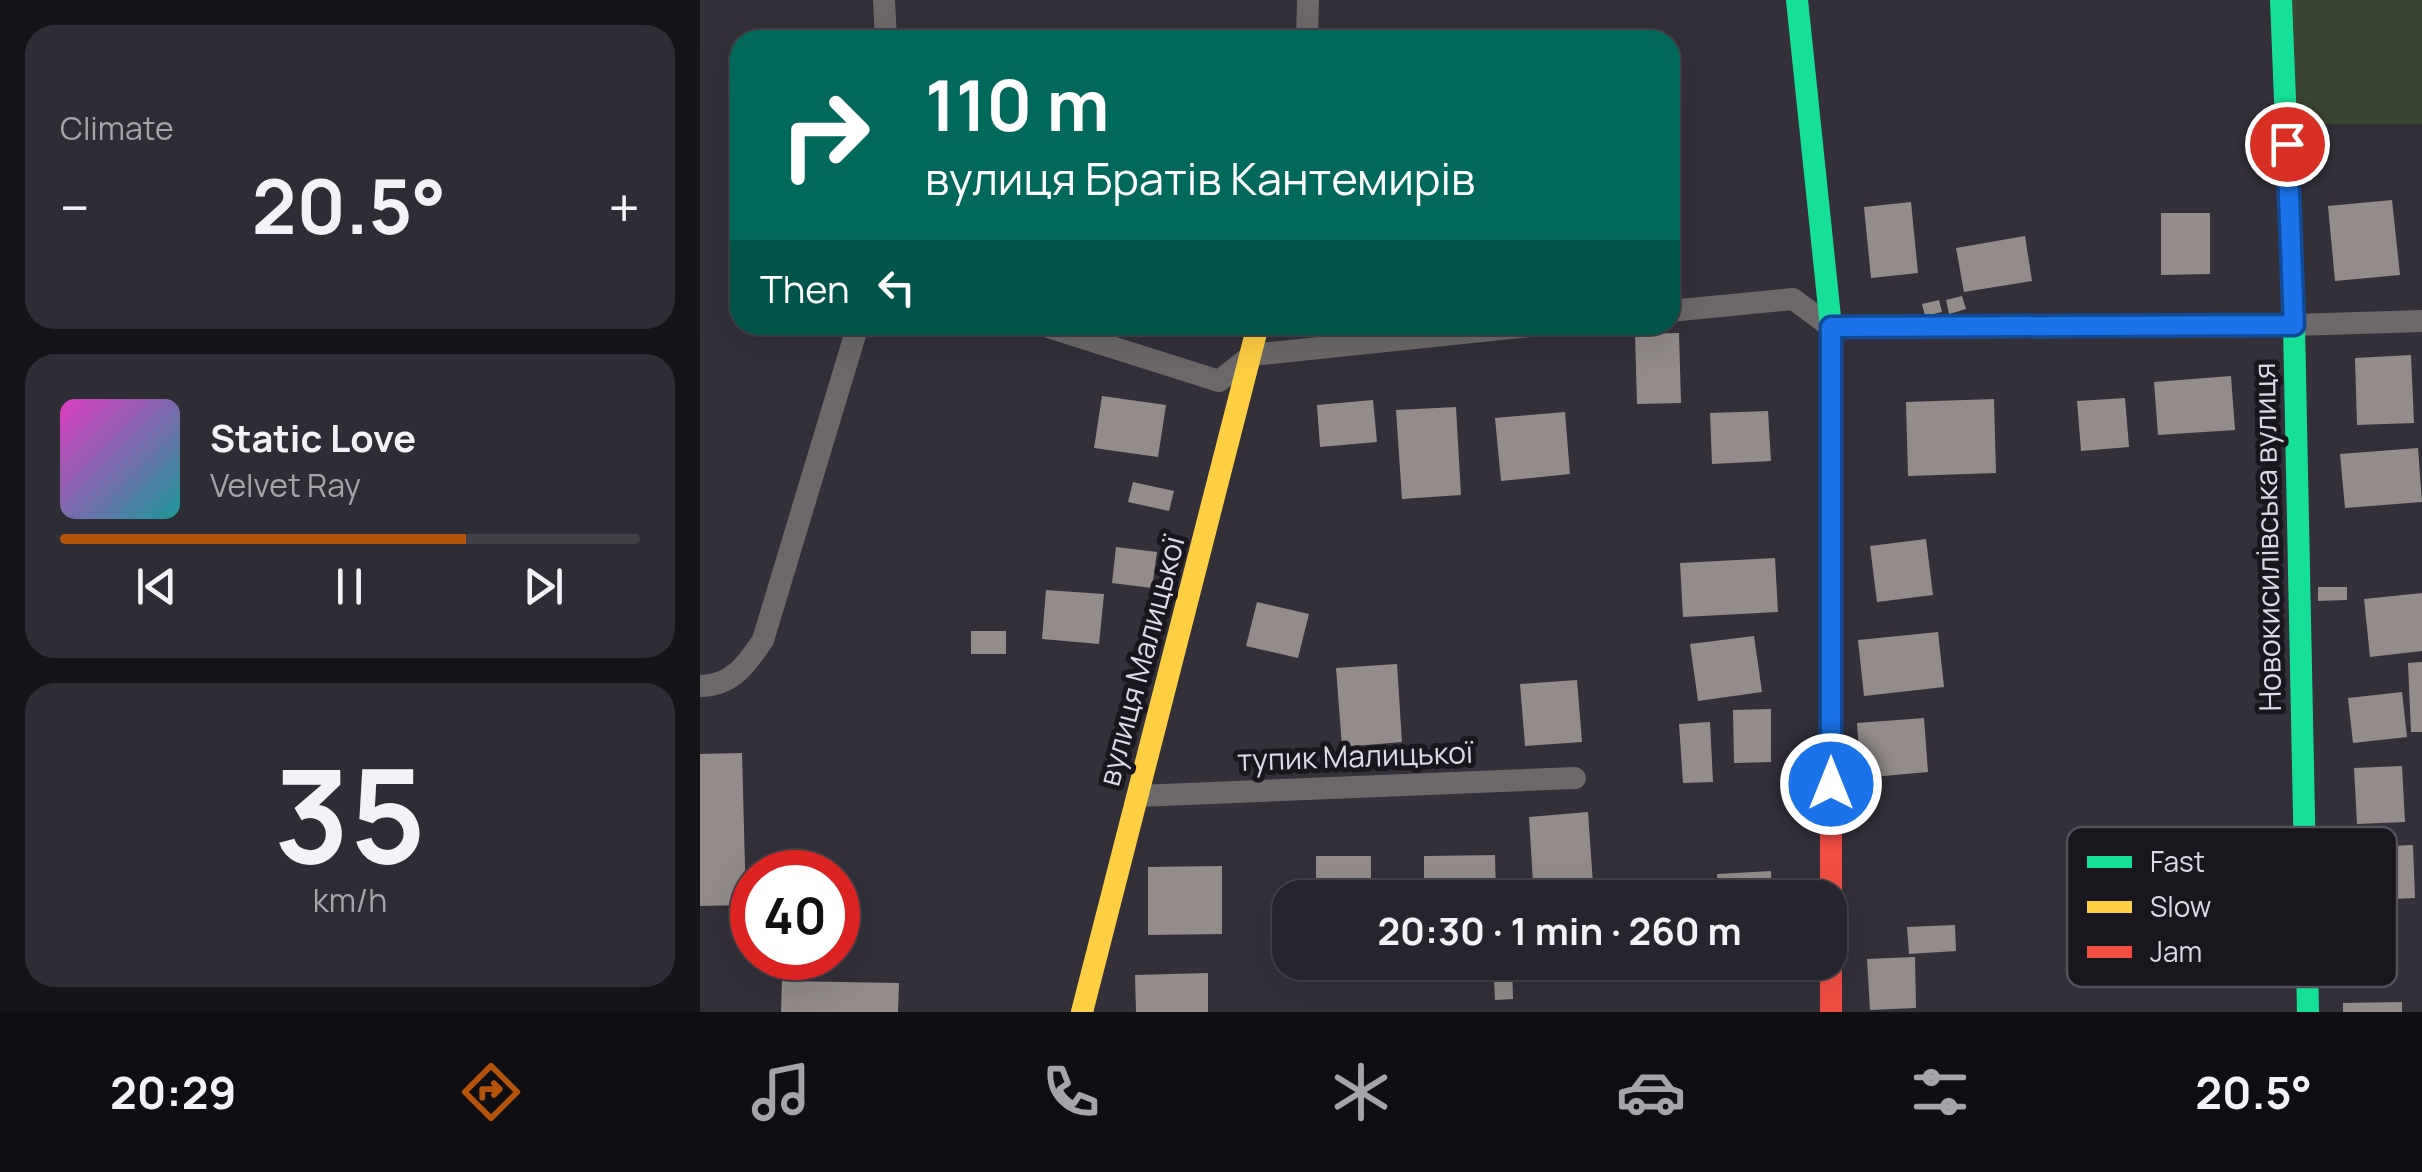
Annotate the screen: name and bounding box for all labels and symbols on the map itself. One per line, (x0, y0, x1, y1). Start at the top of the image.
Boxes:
pin (2245, 102, 2330, 187)
street label: Новокисилівська вулиця (2243, 362, 2290, 712)
street label: вулиця Малицької (1088, 530, 1194, 790)
street label: тупик Малицької (1236, 731, 1475, 780)
position arrow (1779, 732, 1883, 836)
legend (2067, 827, 2397, 987)
text: Fast (2150, 842, 2205, 880)
speed limit sign: 40 (730, 850, 860, 980)
text: Slow (2150, 887, 2211, 925)
text: Jam (2150, 932, 2202, 970)

